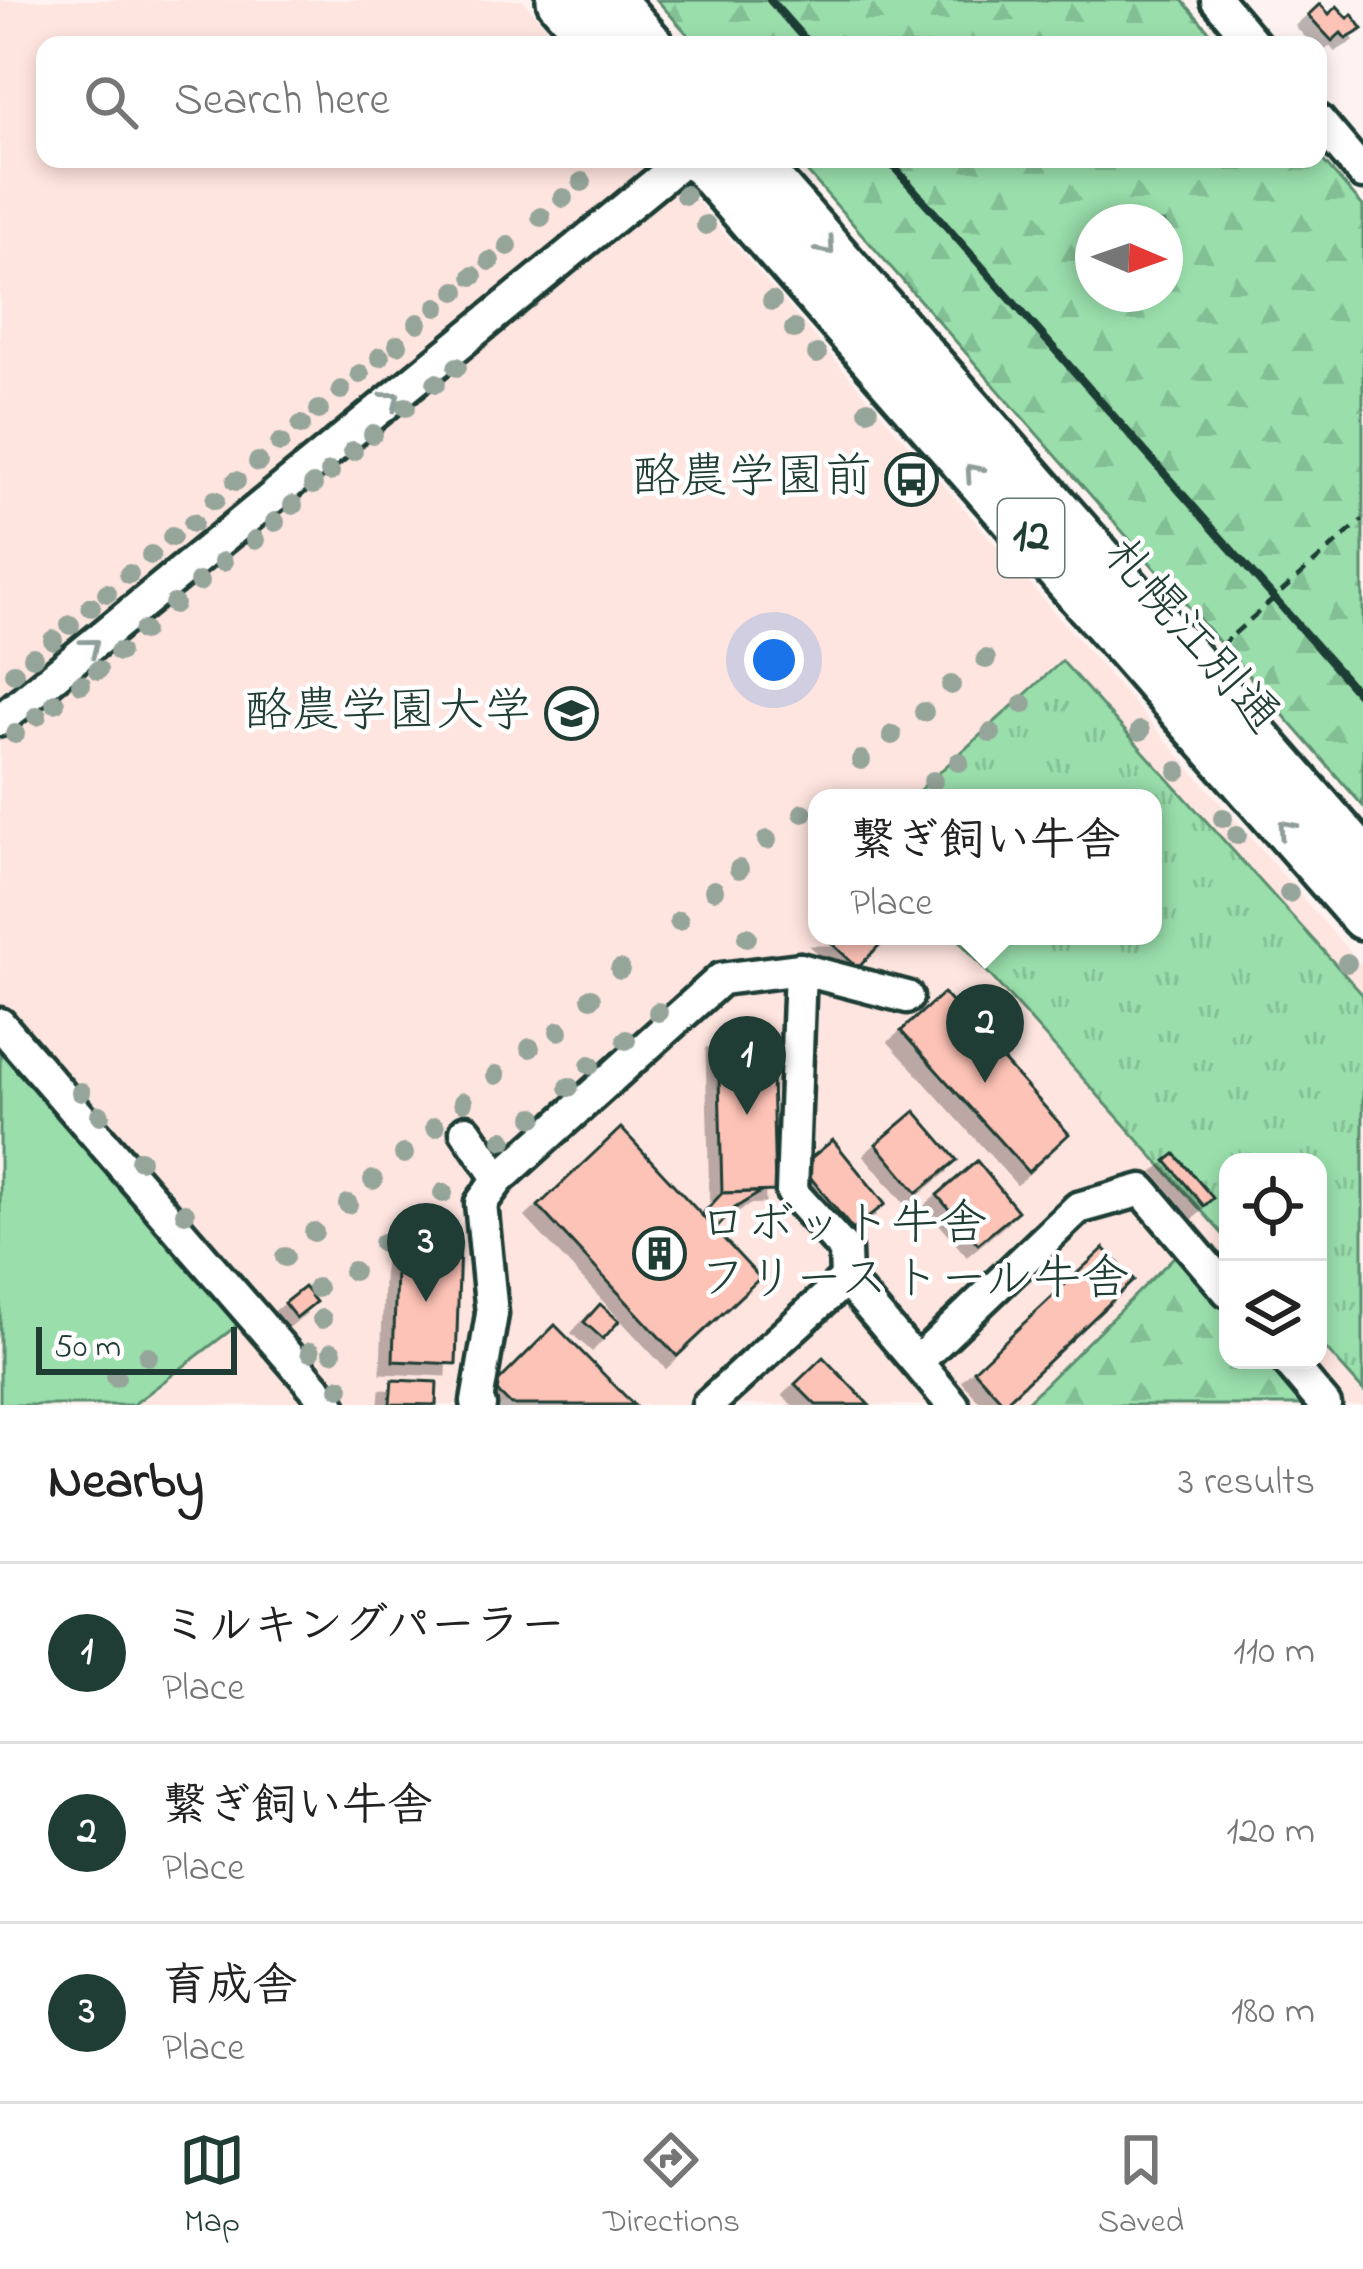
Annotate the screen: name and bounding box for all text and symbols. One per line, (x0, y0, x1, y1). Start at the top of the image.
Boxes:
search box (36, 36, 1327, 168)
icon: search (78, 69, 144, 135)
text: Search here (174, 69, 390, 135)
north arrow (1075, 204, 1183, 312)
one-way arrow (813, 233, 834, 255)
one-way arrow (378, 392, 400, 413)
place label: 酪農学園前 (632, 444, 872, 514)
bus stop icon: 酪農学園前 (883, 451, 939, 507)
one-way arrow (966, 464, 987, 485)
road number: 12 (998, 499, 1064, 577)
street label: 札幌江別通 (1085, 523, 1295, 751)
your location (744, 630, 804, 690)
one-way arrow (77, 639, 99, 660)
place label: 酪農学園大学 (244, 678, 532, 748)
school or university icon: 酪農学園大学 (543, 685, 599, 741)
popup (808, 789, 1162, 945)
text: 繋ぎ飼い牛舎 (850, 810, 1120, 876)
one-way arrow (1279, 820, 1300, 842)
text: Place (850, 876, 933, 933)
pin: 2 (946, 984, 1024, 1083)
pin: 1 (708, 1016, 786, 1115)
map controls (1219, 1153, 1327, 1369)
button: locate (1219, 1153, 1327, 1261)
place label: ロボット牛舎 フリーストール牛舎 (699, 1191, 1129, 1316)
pin: 3 (387, 1203, 465, 1302)
building icon: ロボット牛舎 フリーストール牛舎 (632, 1226, 688, 1282)
button: layers (1219, 1261, 1327, 1369)
scale bar (36, 1321, 237, 1374)
text: 50 m (54, 1324, 121, 1372)
text: Nearby (48, 1446, 204, 1521)
text: 3 results (1178, 1455, 1315, 1512)
text: ミルキングパーラー (162, 1595, 565, 1661)
text: 1 (81, 1624, 93, 1681)
text: 110 m (1233, 1624, 1315, 1681)
text: Place (162, 1661, 245, 1718)
text: 繋ぎ飼い牛舎 (162, 1775, 432, 1841)
text: 2 (77, 1804, 97, 1861)
text: 120 m (1226, 1804, 1315, 1861)
text: Place (162, 1841, 245, 1898)
text: 育成舎 (162, 1955, 297, 2021)
text: 3 (79, 1984, 95, 2041)
text: 180 m (1231, 1984, 1315, 2041)
text: Place (162, 2021, 245, 2078)
tab: Map (179, 2127, 245, 2247)
tab: Directions (603, 2127, 740, 2247)
tab: Saved (1098, 2127, 1184, 2247)

